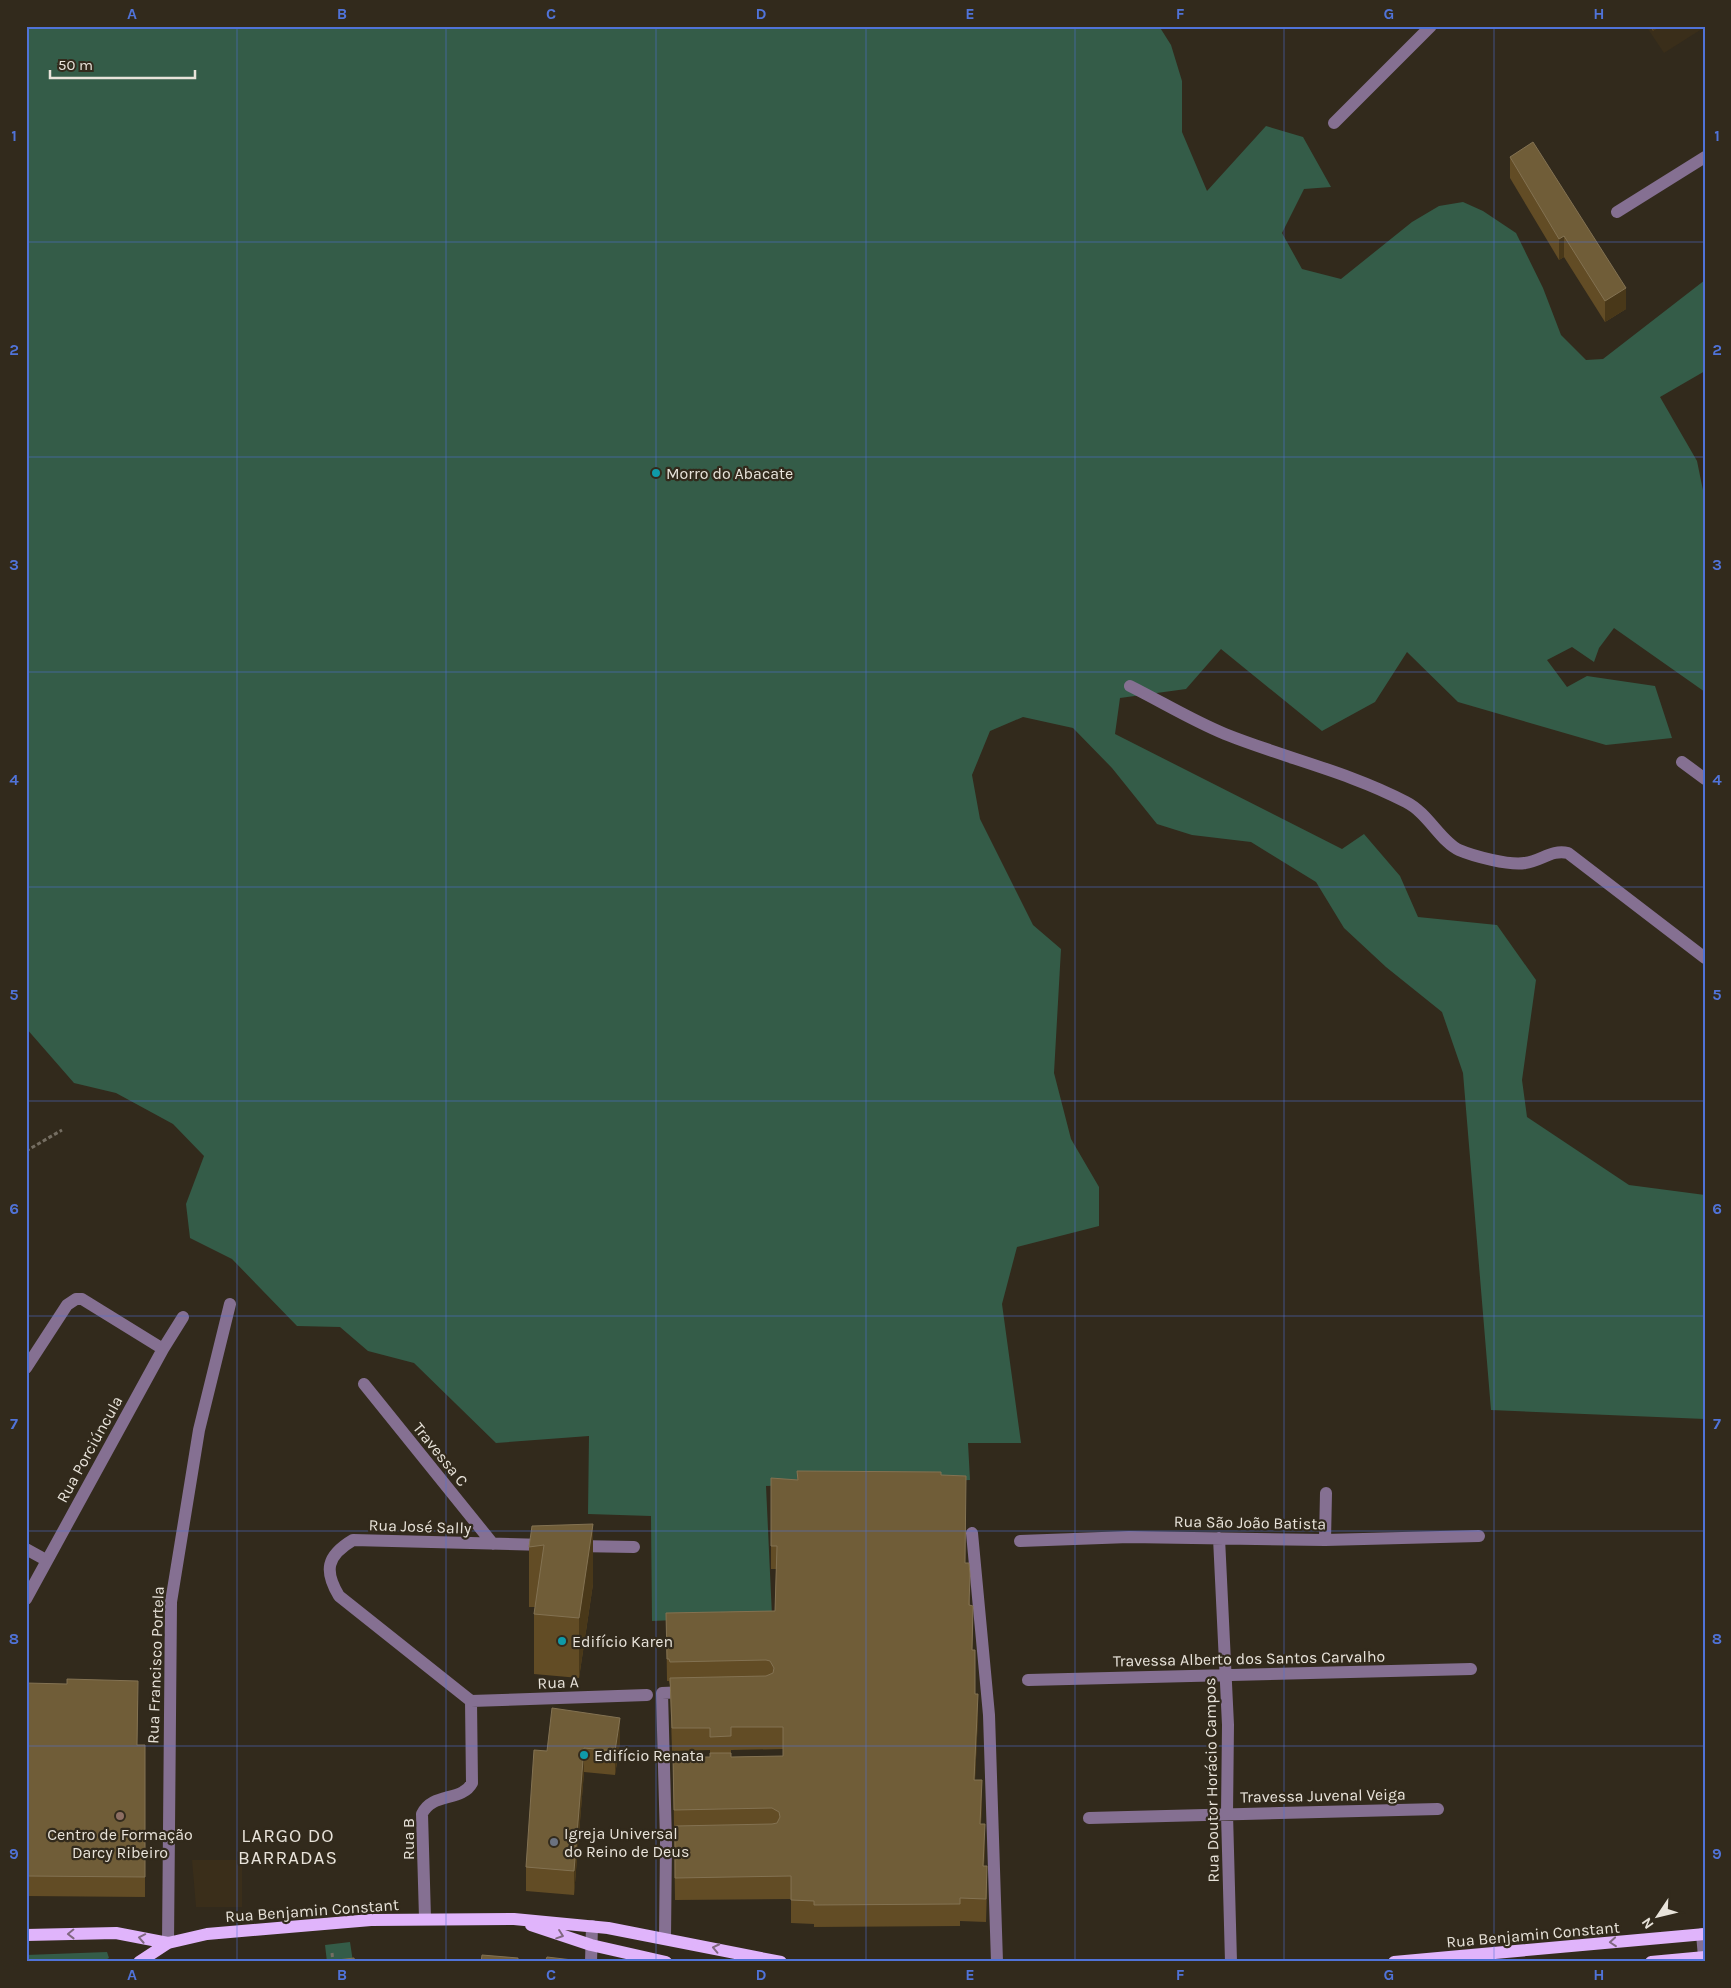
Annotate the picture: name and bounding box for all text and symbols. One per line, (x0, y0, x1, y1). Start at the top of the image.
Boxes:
text: A (127, 4, 137, 23)
text: B (337, 4, 347, 23)
text: C (546, 4, 556, 23)
text: D (756, 4, 767, 23)
text: E (965, 4, 975, 23)
text: F (1176, 4, 1185, 23)
text: G (1384, 4, 1394, 23)
text: H (1593, 4, 1605, 23)
scale bar (50, 48, 195, 80)
text: 50 m (58, 56, 93, 74)
text: 1 (11, 126, 17, 145)
text: 1 (1714, 126, 1720, 145)
text: 2 (9, 340, 19, 359)
text: 2 (1712, 340, 1722, 359)
place label: Morro do Abacate (666, 464, 793, 483)
marker: Morro do Abacate (650, 467, 662, 479)
text: 3 (9, 555, 19, 574)
text: 3 (1712, 555, 1722, 574)
text: 4 (9, 770, 19, 789)
text: 4 (1712, 770, 1722, 789)
text: 5 (9, 985, 19, 1004)
text: 5 (1712, 985, 1722, 1004)
text: 6 (9, 1199, 19, 1218)
text: 6 (1712, 1199, 1722, 1218)
street label: Rua Porciúncula (52, 1393, 127, 1506)
text: 7 (10, 1414, 18, 1433)
text: 7 (1713, 1414, 1721, 1433)
street label: Travessa C (409, 1418, 472, 1490)
street label: Rua São João Batista (1174, 1512, 1326, 1533)
street label: Rua José Sally (368, 1515, 472, 1538)
street label: Rua Francisco Portela (143, 1586, 168, 1744)
text: 8 (9, 1629, 19, 1648)
text: 8 (1712, 1629, 1722, 1648)
place label: Edifício Karen (572, 1632, 673, 1651)
marker: Edifício Karen (556, 1635, 568, 1647)
street label: Travessa Alberto dos Santos Carvalho (1113, 1647, 1385, 1670)
street label: Rua A (537, 1672, 579, 1693)
street label: Rua Doutor Horácio Campos (1200, 1677, 1223, 1883)
place label: Edifício Renata (594, 1746, 704, 1765)
marker: Edifício Renata (578, 1749, 590, 1761)
street label: Travessa Juvenal Veiga (1240, 1785, 1406, 1806)
marker: Centro de Formação Darcy Ribeiro (114, 1810, 126, 1822)
street label: Rua B (399, 1818, 418, 1860)
place label: Igreja Universal do Reino de Deus (564, 1824, 689, 1861)
place label: Centro de Formação Darcy Ribeiro (47, 1825, 193, 1862)
district label: LARGO DO BARRADAS (238, 1825, 338, 1869)
marker: Igreja Universal do Reino de Deus (548, 1836, 560, 1848)
text: 9 (9, 1844, 19, 1863)
text: 9 (1712, 1844, 1722, 1863)
north arrow (1634, 1890, 1684, 1940)
street label: Rua Benjamin Constant (225, 1895, 400, 1926)
text: N (1638, 1914, 1658, 1932)
street label: Rua Benjamin Constant (1446, 1917, 1621, 1952)
one-way arrow (67, 1929, 74, 1939)
one-way arrow (555, 1929, 564, 1939)
one-way arrow (137, 1933, 146, 1944)
one-way arrow (1609, 1937, 1617, 1948)
one-way arrow (711, 1944, 720, 1954)
text: A (127, 1965, 137, 1984)
text: B (337, 1965, 347, 1984)
text: C (546, 1965, 556, 1984)
text: D (756, 1965, 767, 1984)
text: E (965, 1965, 975, 1984)
text: F (1176, 1965, 1185, 1984)
text: G (1384, 1965, 1394, 1984)
text: H (1593, 1965, 1605, 1984)

